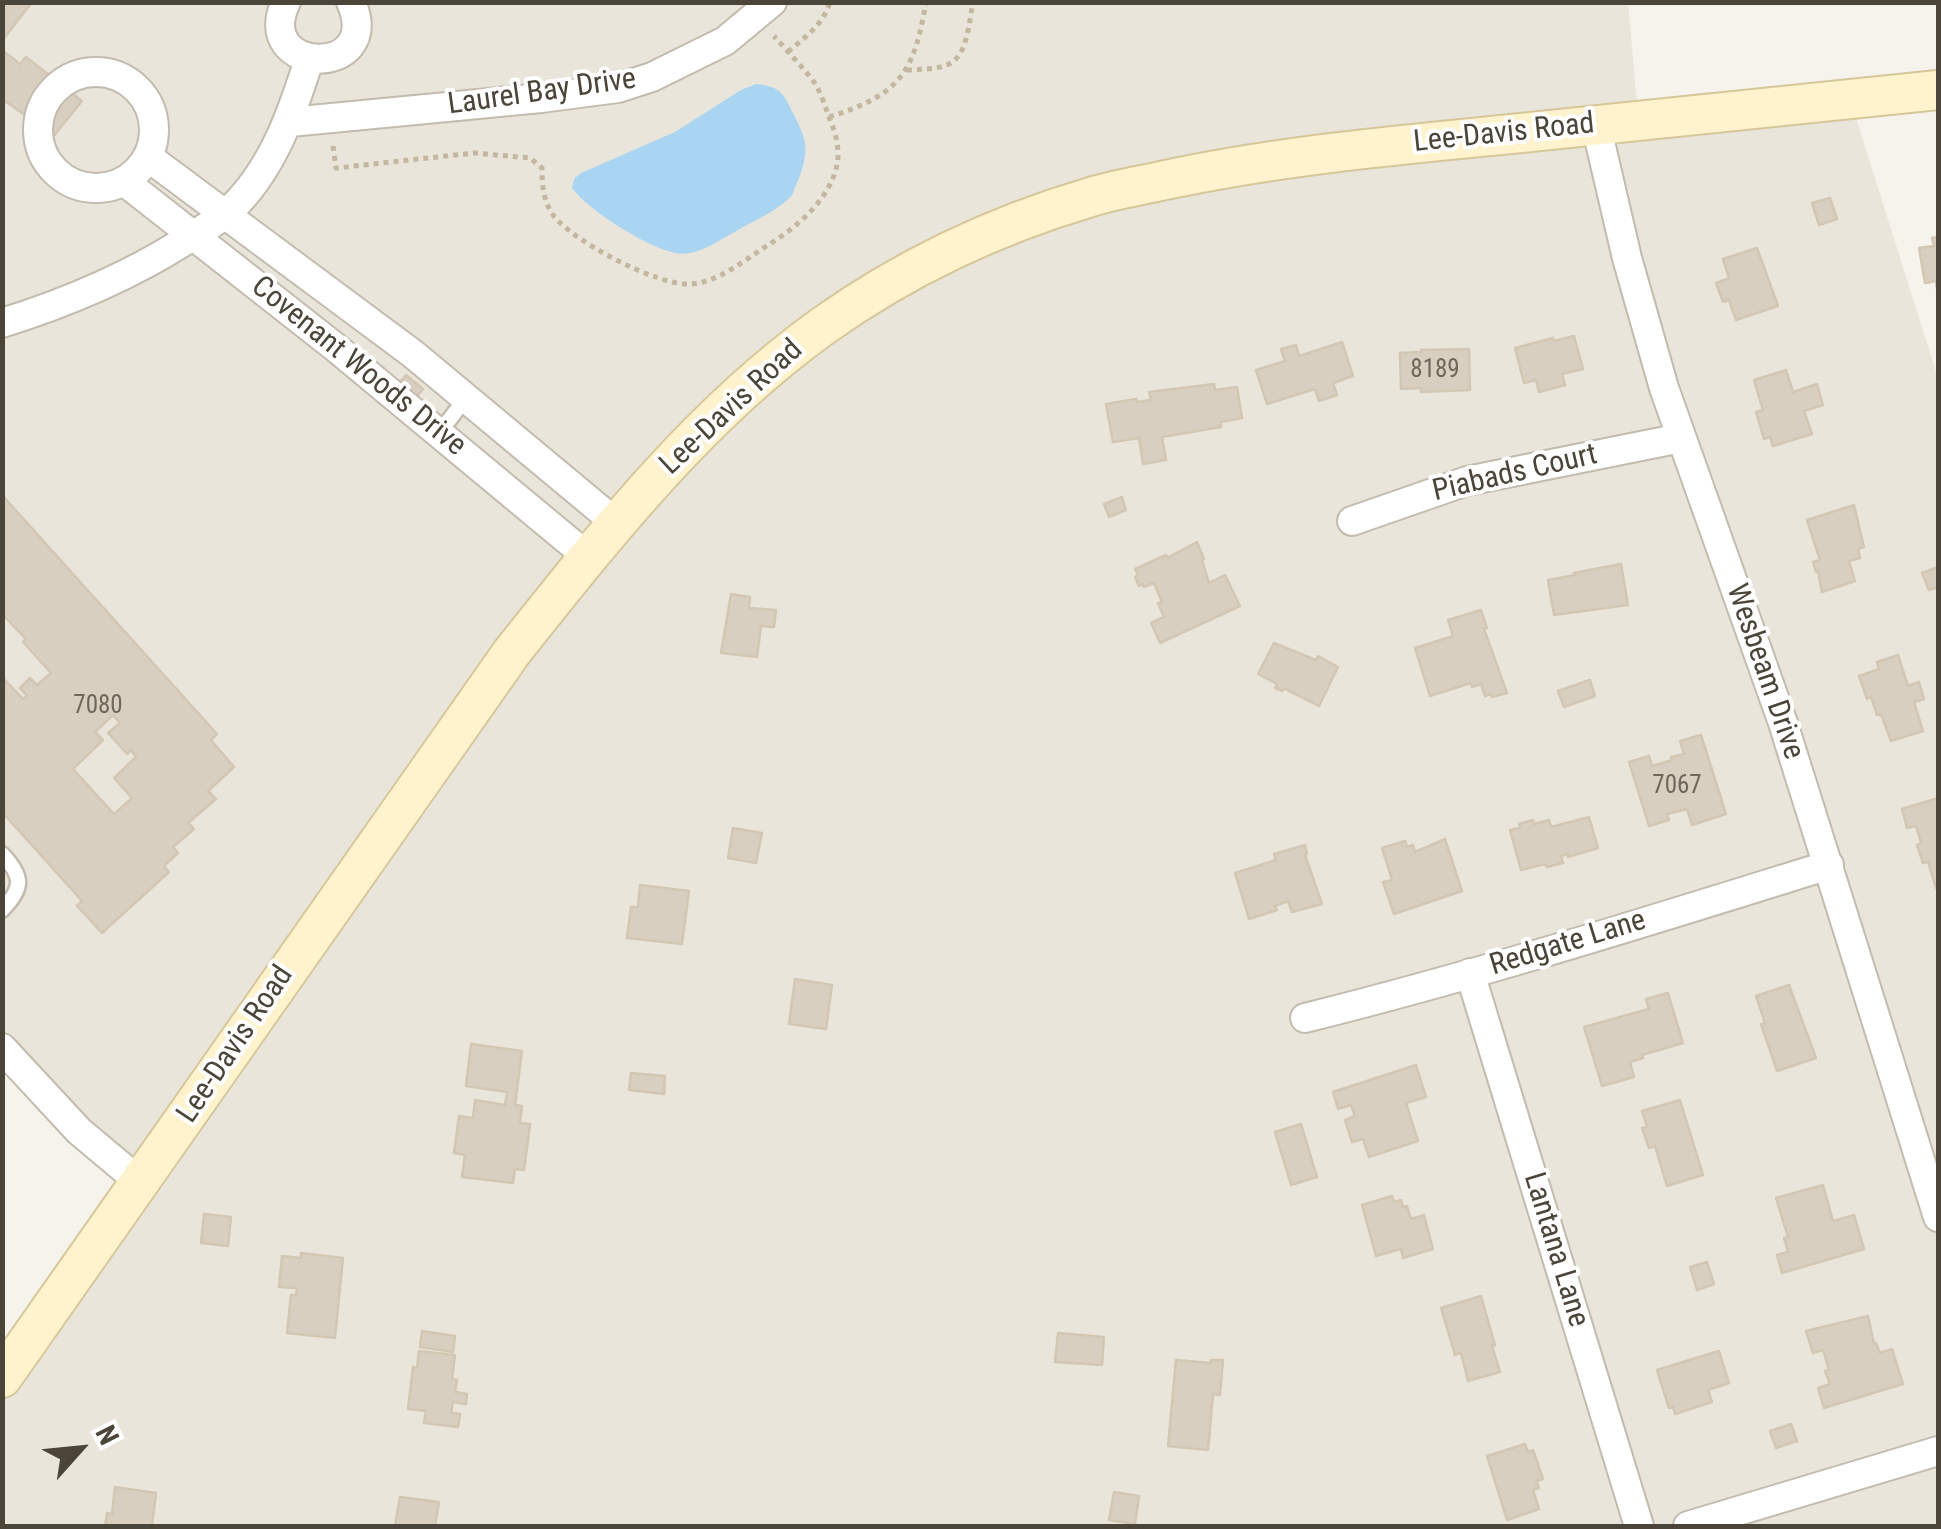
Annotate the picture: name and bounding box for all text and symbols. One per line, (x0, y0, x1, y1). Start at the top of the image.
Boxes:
street label: Laurel Bay Drive (446, 62, 638, 124)
street label: Lee-Davis Road (1412, 107, 1596, 161)
street label: Covenant Woods Drive (243, 269, 473, 465)
street label: Lee-Davis Road (653, 333, 811, 483)
house number: 8189 (1410, 356, 1460, 386)
street label: Piabads Court (1429, 438, 1601, 510)
street label: Wesbeam Drive (1717, 580, 1811, 764)
house number: 7080 (73, 692, 123, 722)
house number: 7067 (1652, 772, 1702, 802)
street label: Redgate Lane (1486, 903, 1650, 985)
street label: Lee-Davis Road (170, 960, 302, 1130)
street label: Lantana Lane (1514, 1169, 1596, 1331)
north arrow (30, 1399, 130, 1499)
text: N (89, 1420, 126, 1450)

